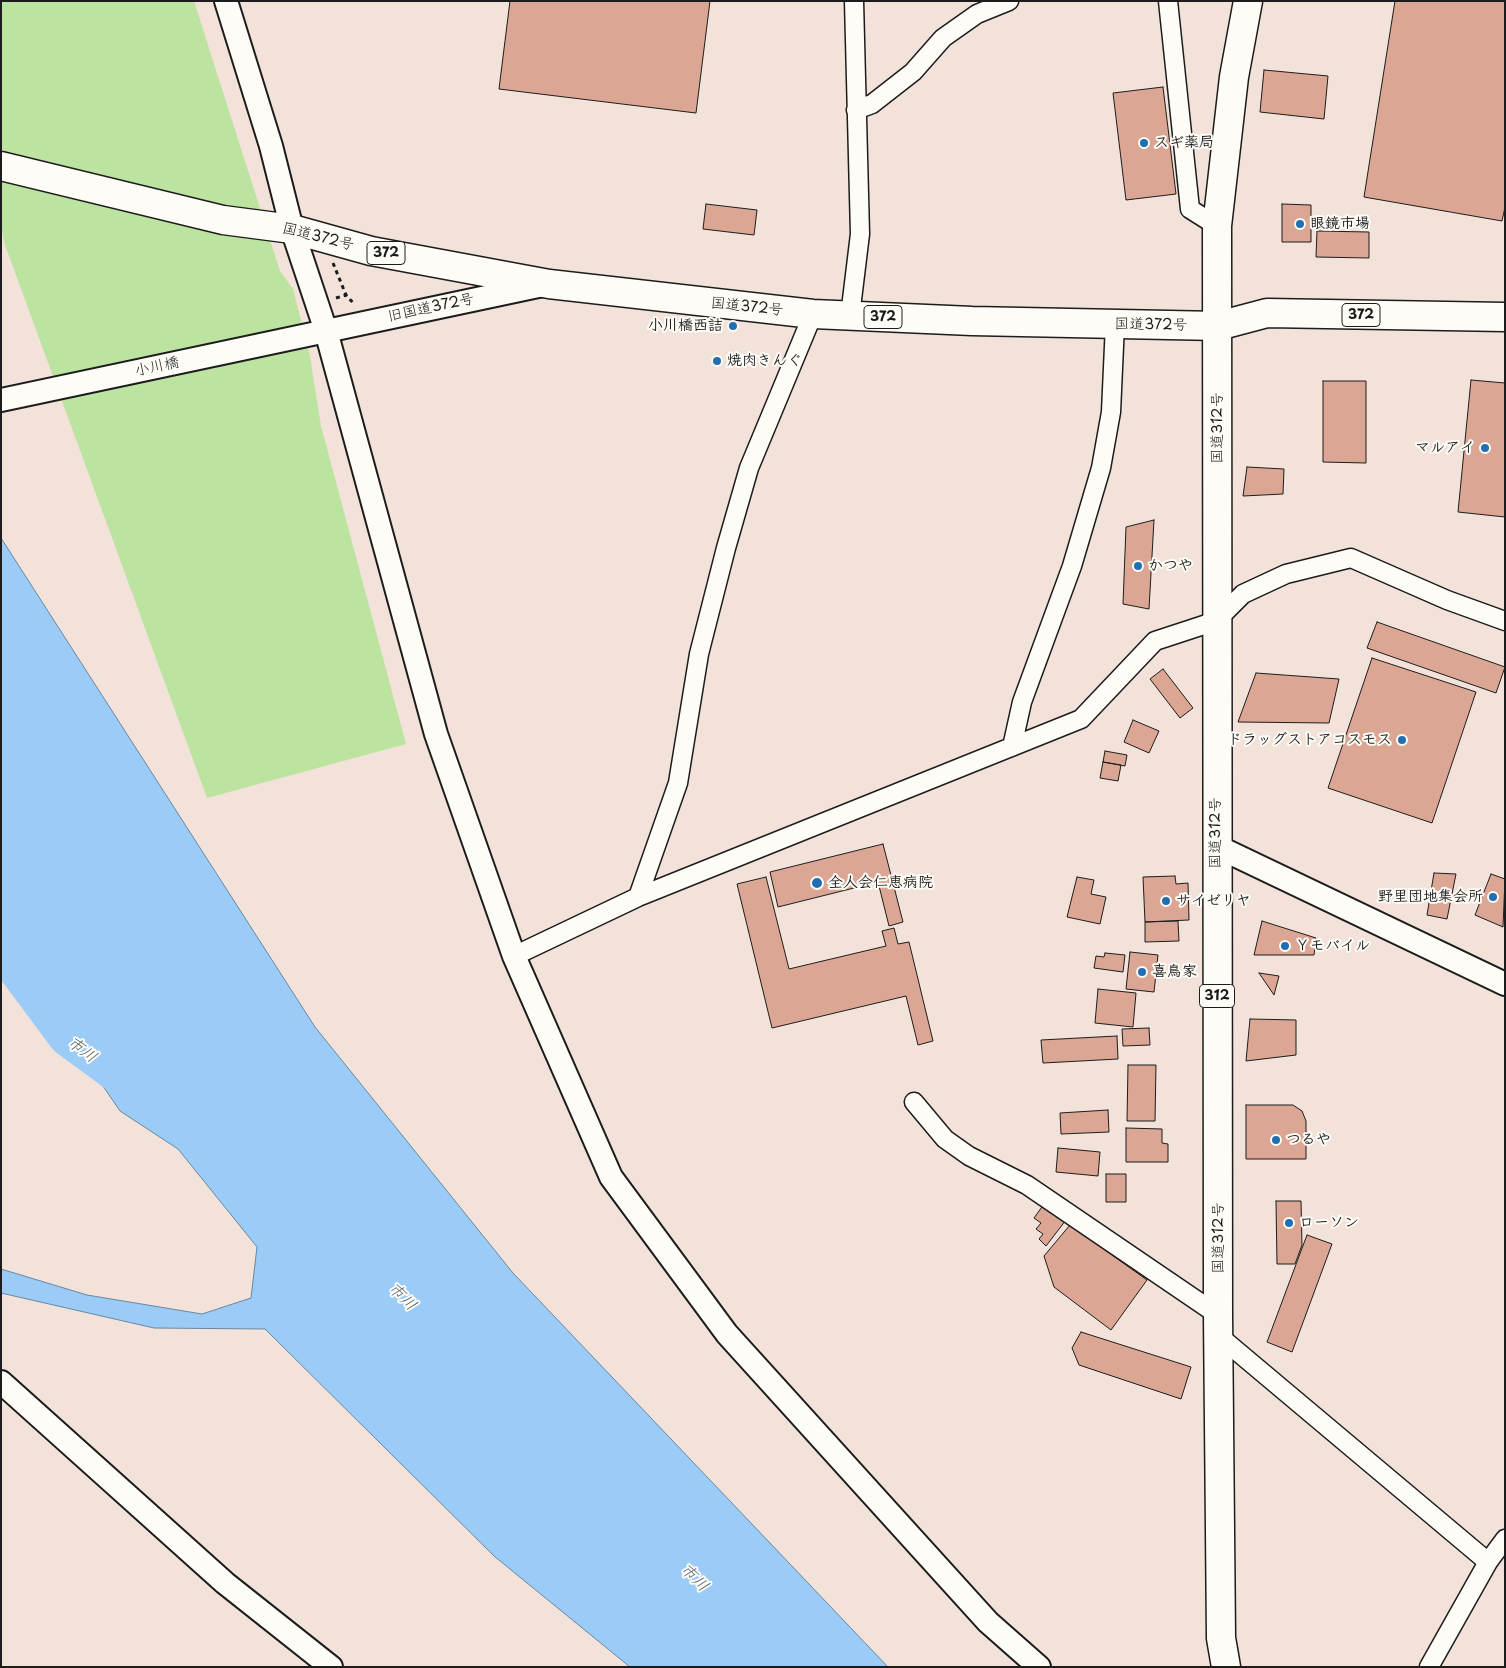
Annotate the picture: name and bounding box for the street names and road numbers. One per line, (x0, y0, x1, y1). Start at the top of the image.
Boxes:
street label: 国道372号 (280, 219, 356, 255)
road number: 372 (367, 242, 405, 264)
street label: 旧国道372号 (386, 290, 476, 326)
street label: 国道372号 (710, 294, 784, 320)
road number: 372 (1342, 304, 1380, 326)
road number: 372 (864, 306, 902, 328)
street label: 国道372号 (1114, 315, 1188, 335)
street label: 小川橋 (133, 354, 181, 380)
street label: 国道312号 (1209, 392, 1227, 464)
street label: 国道312号 (1207, 797, 1225, 869)
road number: 312 (1200, 984, 1234, 1008)
street label: 国道312号 (1210, 1202, 1228, 1274)

